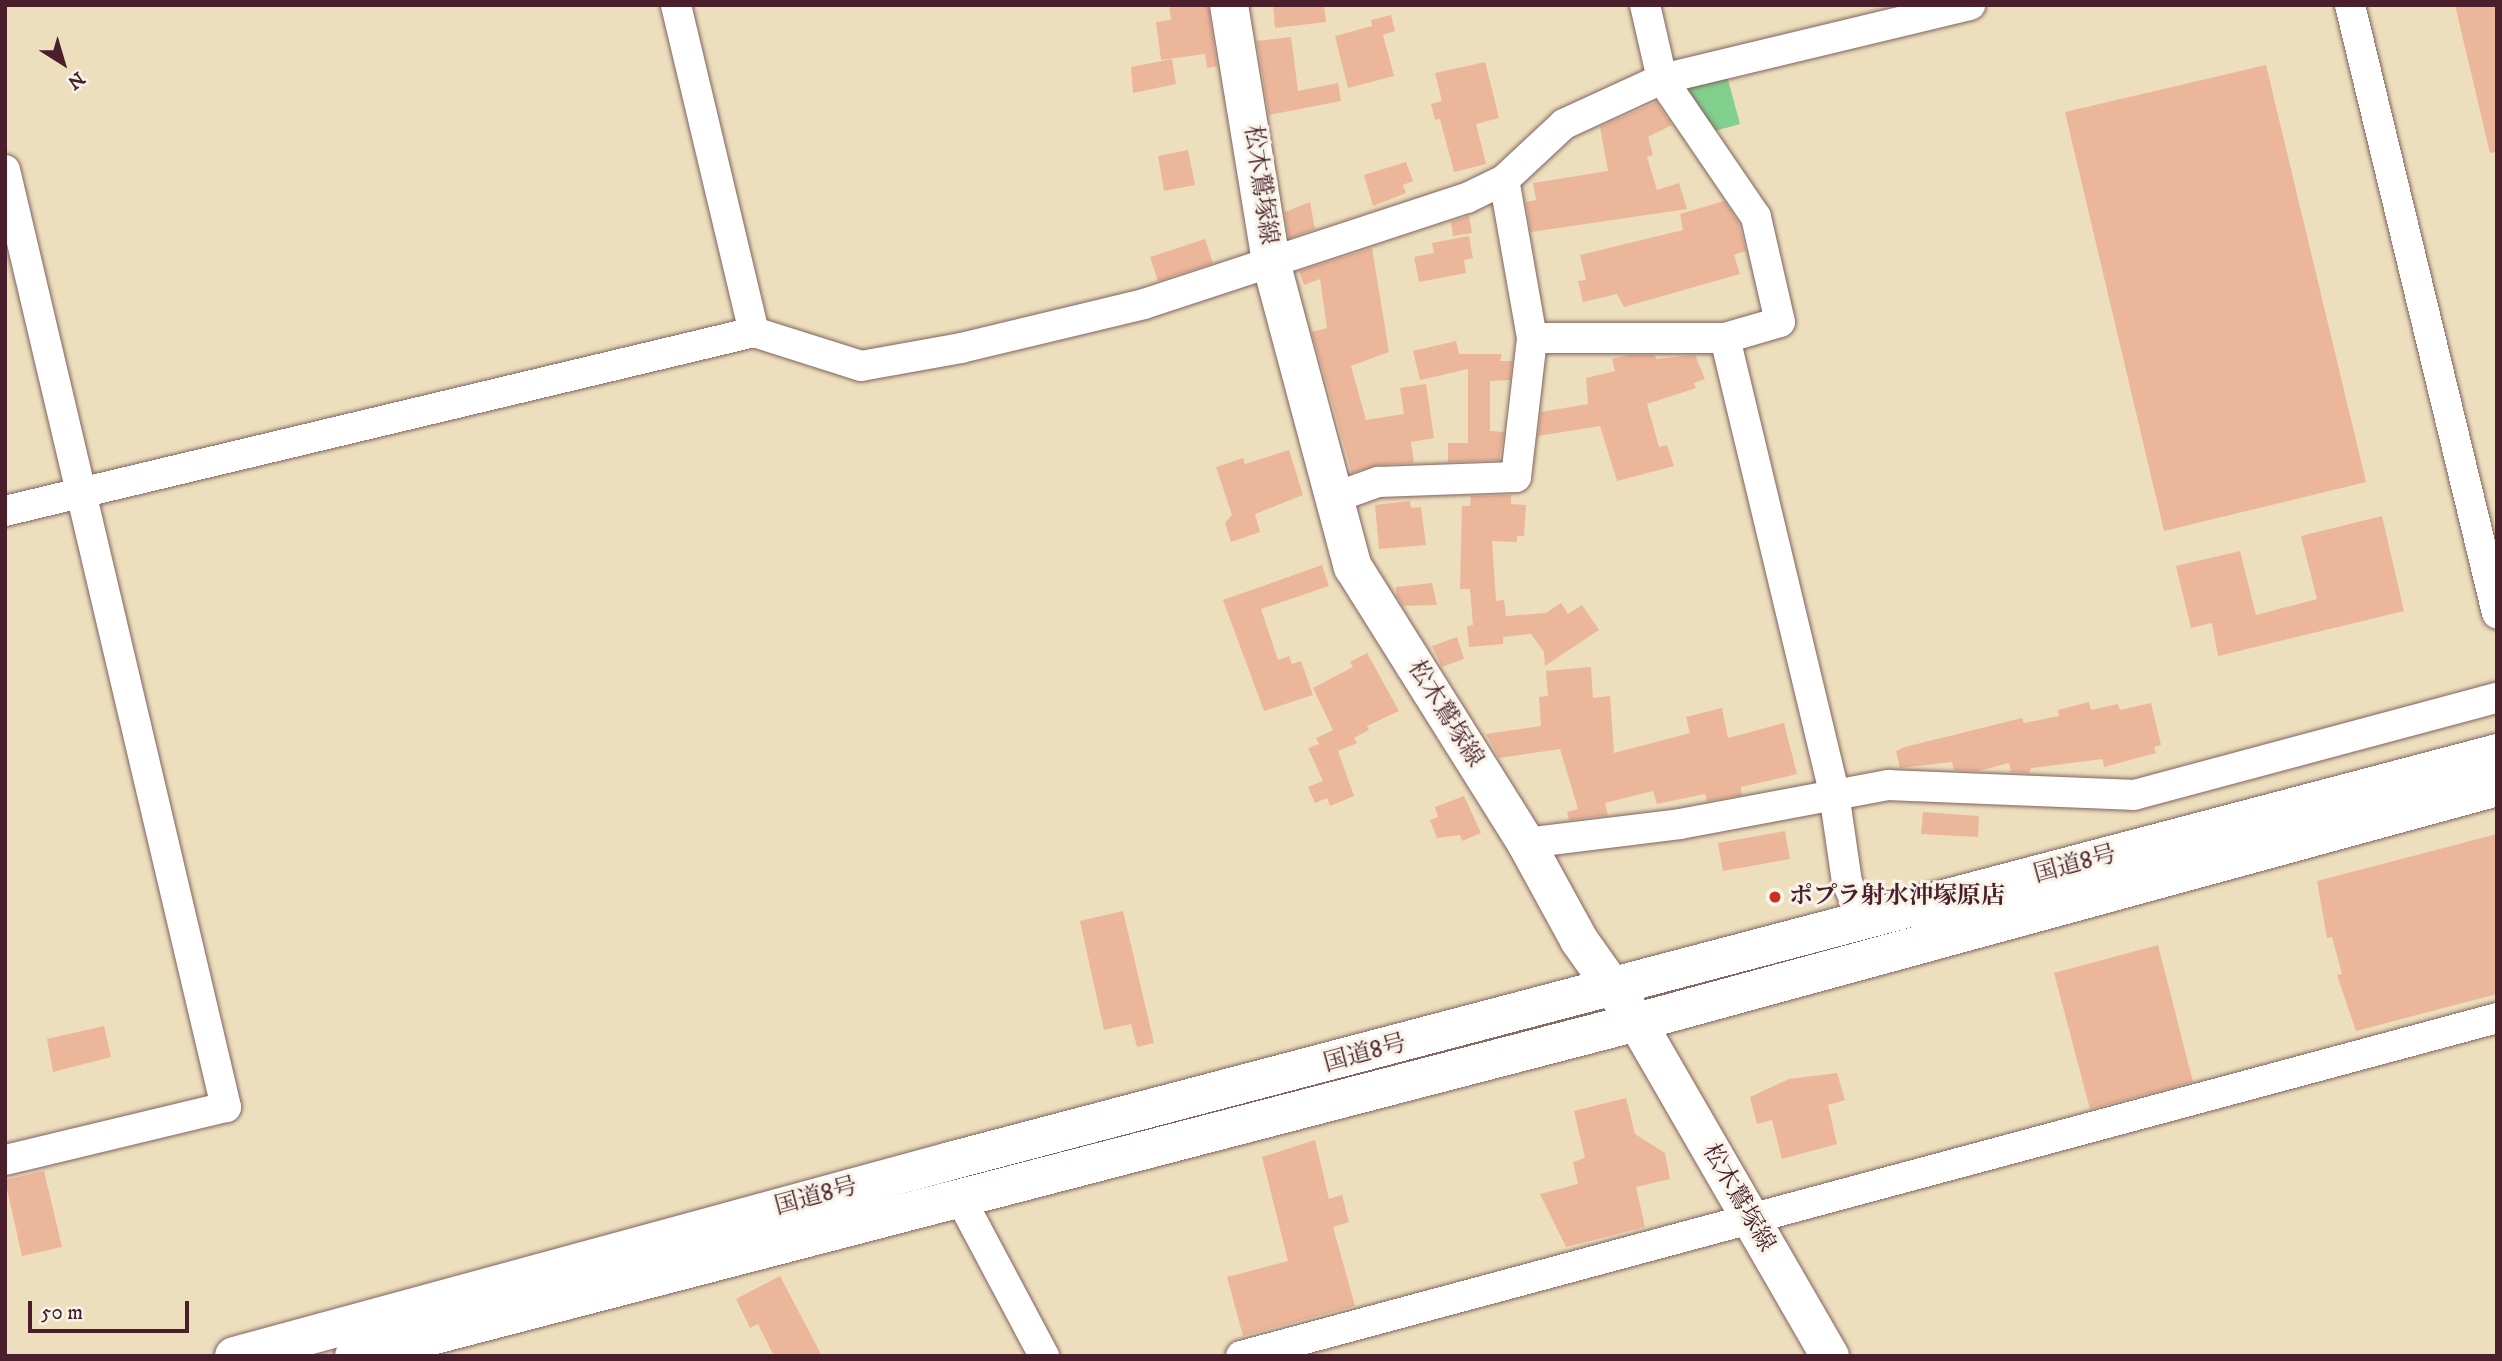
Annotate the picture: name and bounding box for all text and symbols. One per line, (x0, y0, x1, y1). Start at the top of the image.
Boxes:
north arrow (28, 28, 98, 98)
text: N (63, 66, 89, 94)
street label: 松木鷲塚線 (1237, 124, 1283, 246)
street label: 松木鷲塚線 (1401, 655, 1489, 773)
street label: 国道8号 (2031, 840, 2119, 890)
place label: ポプラ射水沖塚原店 (1789, 883, 2005, 911)
marker: ポプラ射水沖塚原店 (1767, 889, 1783, 905)
street label: 国道8号 (1321, 1029, 1409, 1079)
street label: 松木鷲塚線 (1696, 1139, 1780, 1257)
street label: 国道8号 (772, 1172, 860, 1222)
scale bar (32, 1288, 192, 1332)
text: 50 m (41, 1300, 83, 1326)

